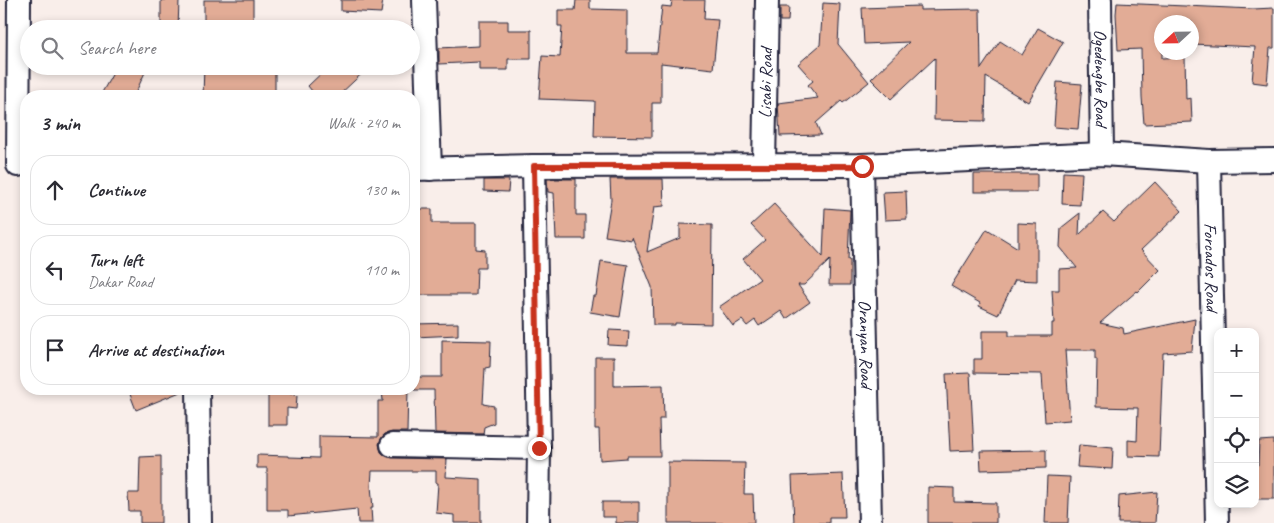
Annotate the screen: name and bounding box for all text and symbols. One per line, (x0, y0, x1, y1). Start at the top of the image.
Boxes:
north arrow (1154, 15, 1199, 60)
search box (20, 20, 420, 75)
street label: Ogedengbe Road (1089, 29, 1113, 130)
icon: search (38, 34, 66, 62)
text: Search here (78, 36, 155, 60)
street label: Lisabi Road (754, 45, 777, 118)
text: 3 min (40, 110, 80, 136)
text: Walk · 240 m (328, 113, 400, 133)
route start (851, 155, 874, 178)
icon: ahead (41, 176, 69, 204)
text: Continue (88, 178, 145, 202)
text: 130 m (365, 180, 399, 200)
street label: Forcados Road (1199, 223, 1223, 314)
text: Turn left (88, 248, 143, 272)
icon: left (41, 256, 69, 284)
text: 110 m (365, 260, 399, 280)
text: Dakar Road (88, 272, 153, 292)
street label: Oranyan Road (854, 300, 878, 391)
map controls (1214, 328, 1259, 508)
button: + (1214, 328, 1259, 373)
icon: arrive (41, 336, 69, 364)
text: Arrive at destination (88, 338, 224, 362)
button: − (1214, 373, 1259, 418)
button: locate (1214, 418, 1259, 463)
route end (528, 437, 551, 460)
button: layers (1214, 463, 1259, 508)

